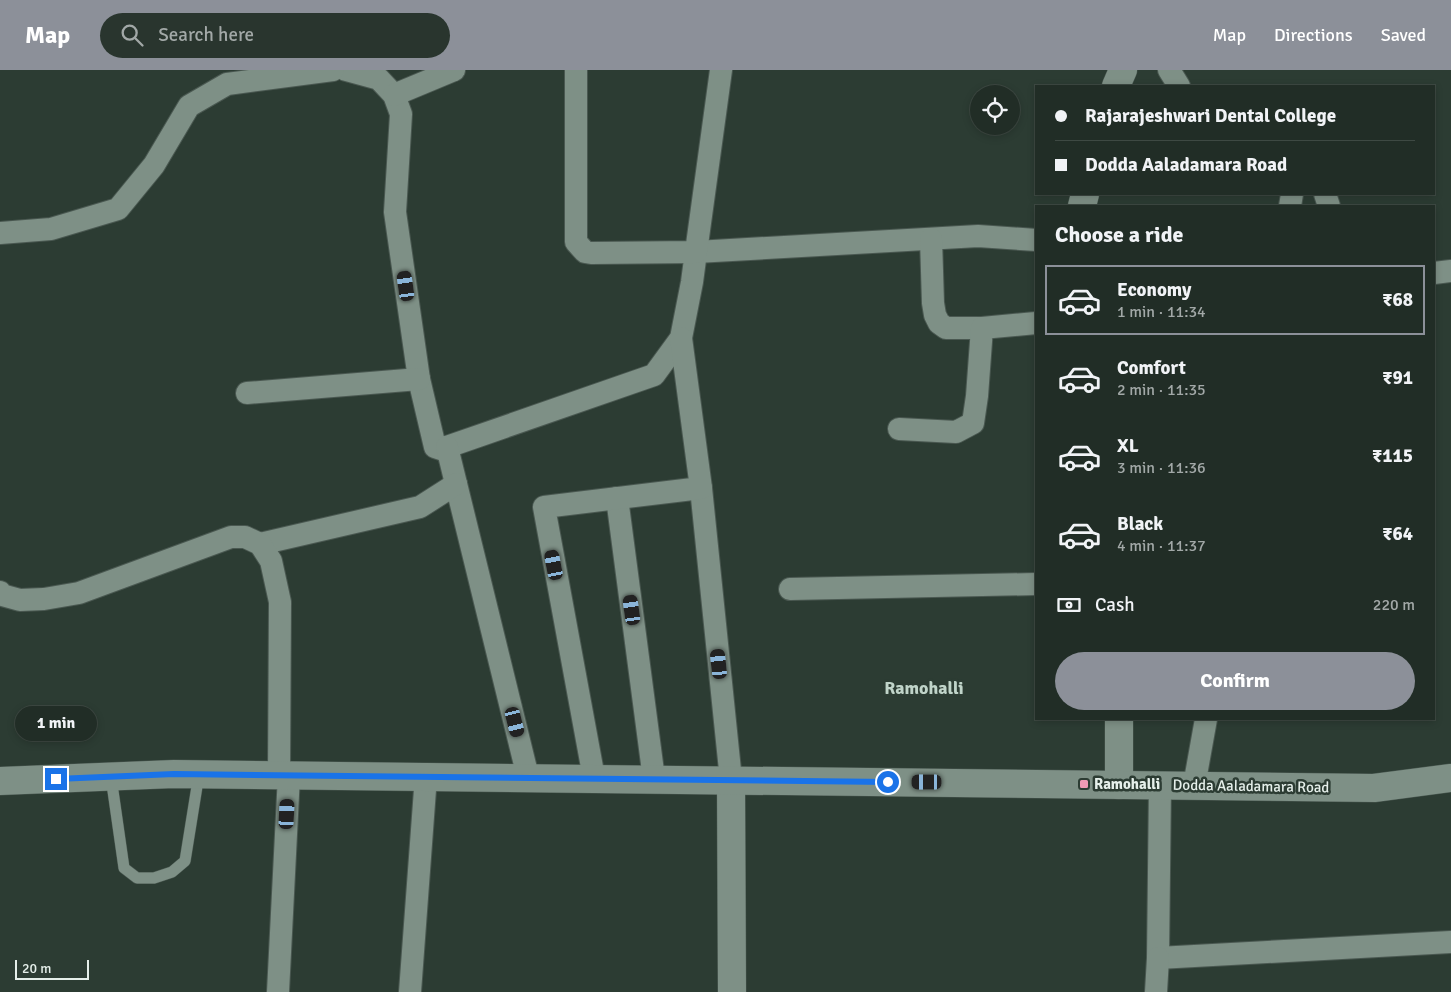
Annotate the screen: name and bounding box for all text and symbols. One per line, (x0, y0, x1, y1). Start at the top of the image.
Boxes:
search box (100, 13, 450, 58)
text: Map (25, 20, 70, 50)
icon: search (118, 21, 146, 49)
text: Search here (158, 23, 254, 47)
text: Map (1213, 24, 1246, 46)
text: Directions (1274, 24, 1353, 46)
text: Saved (1381, 24, 1426, 46)
map controls (970, 85, 1020, 135)
button: locate (970, 85, 1020, 135)
text: Rajarajeshwari Dental College (1085, 104, 1336, 128)
text: Dodda Aaladamara Road (1085, 153, 1287, 177)
text: Choose a ride (1055, 221, 1183, 248)
car (396, 270, 415, 302)
icon: car (1057, 278, 1102, 323)
text: Economy (1117, 278, 1191, 302)
text: ₹68 (1382, 288, 1413, 312)
text: 1 min · 11:34 (1117, 302, 1206, 322)
icon: car (1057, 356, 1102, 401)
text: Comfort (1117, 356, 1186, 380)
text: ₹91 (1382, 366, 1413, 390)
text: 2 min · 11:35 (1117, 380, 1206, 400)
icon: car (1057, 434, 1102, 479)
text: XL (1117, 434, 1139, 458)
text: ₹115 (1372, 444, 1413, 468)
text: 3 min · 11:36 (1117, 458, 1206, 478)
icon: car (1057, 512, 1102, 557)
text: Black (1117, 512, 1163, 536)
text: ₹64 (1382, 522, 1413, 546)
text: 4 min · 11:37 (1117, 536, 1206, 556)
car (543, 549, 564, 581)
icon: cash (1055, 591, 1083, 619)
text: Cash (1095, 593, 1135, 617)
car (622, 594, 641, 626)
text: 220 m (1373, 595, 1415, 615)
car (709, 648, 728, 680)
button: Confirm (1055, 652, 1415, 710)
district label: Ramohalli (884, 677, 964, 699)
callout: 1 min (15, 706, 97, 742)
car (504, 706, 525, 738)
text: 1 min (37, 713, 75, 733)
route end (45, 768, 67, 790)
route start (877, 771, 899, 793)
car (912, 775, 942, 790)
place label: Ramohalli (1094, 775, 1160, 793)
street label: Dodda Aaladamara Road (1173, 776, 1329, 796)
marker: Ramohalli (1078, 778, 1090, 790)
car (278, 799, 295, 829)
scale bar (15, 957, 89, 980)
text: 20 m (22, 960, 51, 977)

